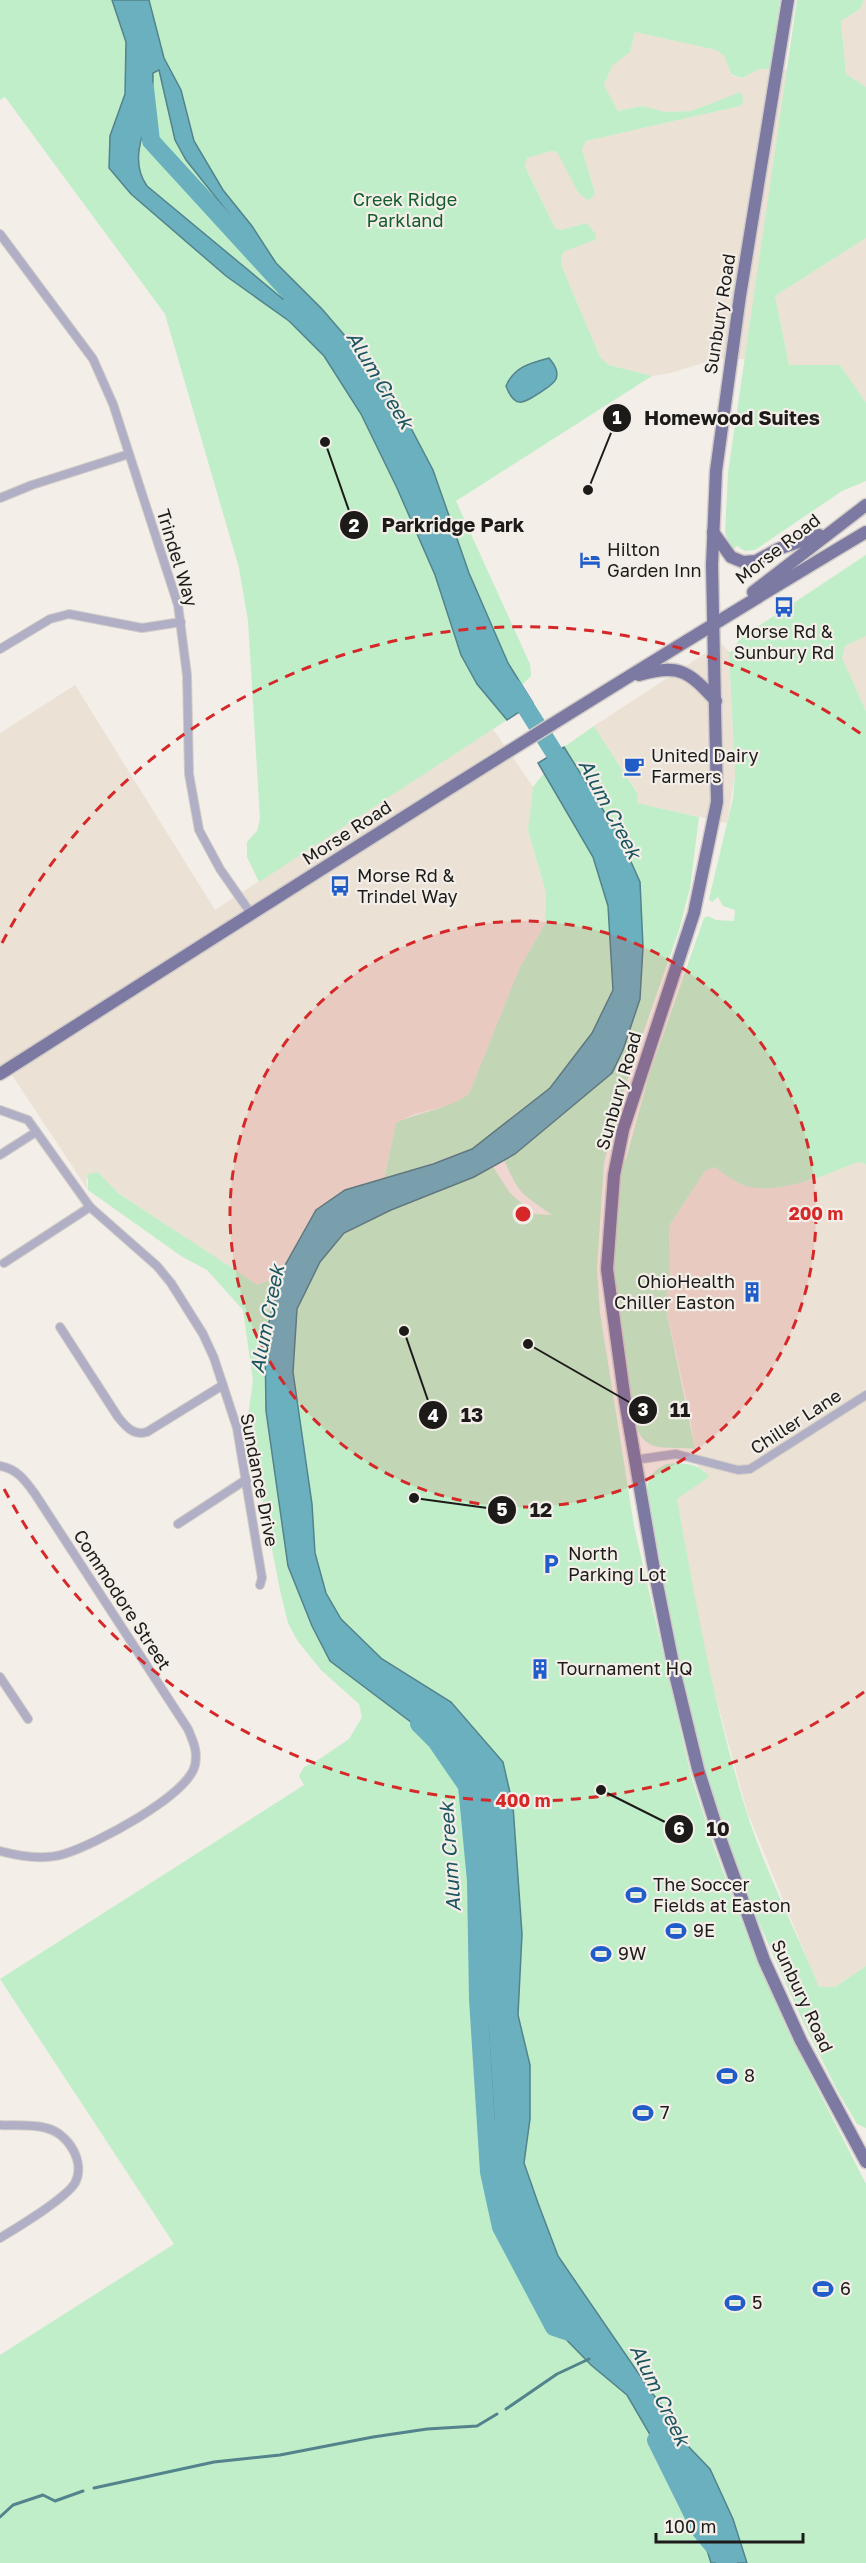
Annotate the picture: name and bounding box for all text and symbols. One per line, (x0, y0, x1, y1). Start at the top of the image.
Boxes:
park label: Creek Ridge Parkland (353, 188, 457, 231)
street label: Sunbury Road (699, 252, 739, 376)
water label: Alum Creek (342, 326, 421, 435)
callout: Homewood Suites (602, 399, 832, 437)
text: Homewood Suites (644, 405, 820, 429)
text: 1 (612, 406, 622, 428)
street label: Trindel Way (153, 506, 203, 609)
callout: Parkridge Park (339, 506, 536, 544)
street label: Morse Road (730, 508, 824, 588)
text: Parkridge Park (382, 512, 525, 536)
text: 2 (349, 514, 360, 536)
place label: Hilton Garden Inn (607, 538, 702, 581)
hotel icon: Hilton Garden Inn (578, 548, 602, 572)
bus stop icon: Morse Rd & Sunbury Rd (772, 595, 796, 619)
place label: Morse Rd & Sunbury Rd (734, 620, 834, 663)
place label: United Dairy Farmers (651, 744, 758, 787)
water label: Alum Creek (574, 754, 649, 865)
cafe icon: United Dairy Farmers (622, 754, 646, 778)
street label: Morse Road (298, 795, 395, 869)
place label: Morse Rd & Trindel Way (357, 864, 458, 907)
bus stop icon: Morse Rd & Trindel Way (328, 874, 352, 898)
street label: Sunbury Road (591, 1029, 645, 1152)
text: 200 m (789, 1202, 843, 1224)
centre of rings (513, 1204, 533, 1224)
water label: Alum Creek (244, 1260, 289, 1375)
place label: OhioHealth Chiller Easton (614, 1270, 735, 1313)
building icon: OhioHealth Chiller Easton (740, 1280, 764, 1304)
street label: Chiller Lane (746, 1384, 845, 1459)
callout: 11 (628, 1391, 703, 1429)
callout: 13 (418, 1396, 495, 1434)
text: 11 (670, 1397, 690, 1421)
text: 3 (638, 1398, 649, 1420)
text: 13 (461, 1402, 483, 1426)
text: 4 (427, 1404, 439, 1426)
street label: Sundance Drive (236, 1411, 284, 1548)
callout: 12 (487, 1491, 564, 1529)
text: 12 (530, 1497, 552, 1521)
text: 5 (497, 1498, 508, 1520)
street label: Commodore Street (69, 1525, 176, 1674)
place label: North Parking Lot (568, 1542, 667, 1585)
parking icon: North Parking Lot (539, 1552, 563, 1576)
building icon: Tournament HQ (528, 1657, 552, 1681)
place label: Tournament HQ (557, 1657, 692, 1679)
text: 400 m (496, 1789, 550, 1811)
water label: Alum Creek (433, 1799, 465, 1913)
callout: 10 (664, 1810, 741, 1848)
text: 10 (706, 1816, 730, 1840)
text: 6 (673, 1817, 685, 1839)
place label: The Soccer Fields at Easton (653, 1873, 791, 1916)
sports icon: The Soccer Fields at Easton (624, 1883, 648, 1907)
sports icon: 9E (664, 1919, 688, 1943)
place label: 9E (693, 1919, 715, 1941)
street label: Sunbury Road (767, 1936, 839, 2055)
sports icon: 9W (589, 1942, 613, 1966)
place label: 9W (618, 1942, 646, 1964)
sports icon: 8 (715, 2064, 739, 2088)
place label: 8 (744, 2064, 755, 2086)
sports icon: 7 (631, 2101, 655, 2125)
place label: 7 (660, 2101, 670, 2123)
sports icon: 6 (811, 2277, 835, 2301)
place label: 6 (840, 2277, 851, 2299)
sports icon: 5 (723, 2291, 747, 2315)
place label: 5 (752, 2291, 762, 2313)
water label: Alum Creek (626, 2340, 697, 2452)
scale bar (656, 2506, 803, 2544)
text: 100 m (665, 2515, 716, 2537)

